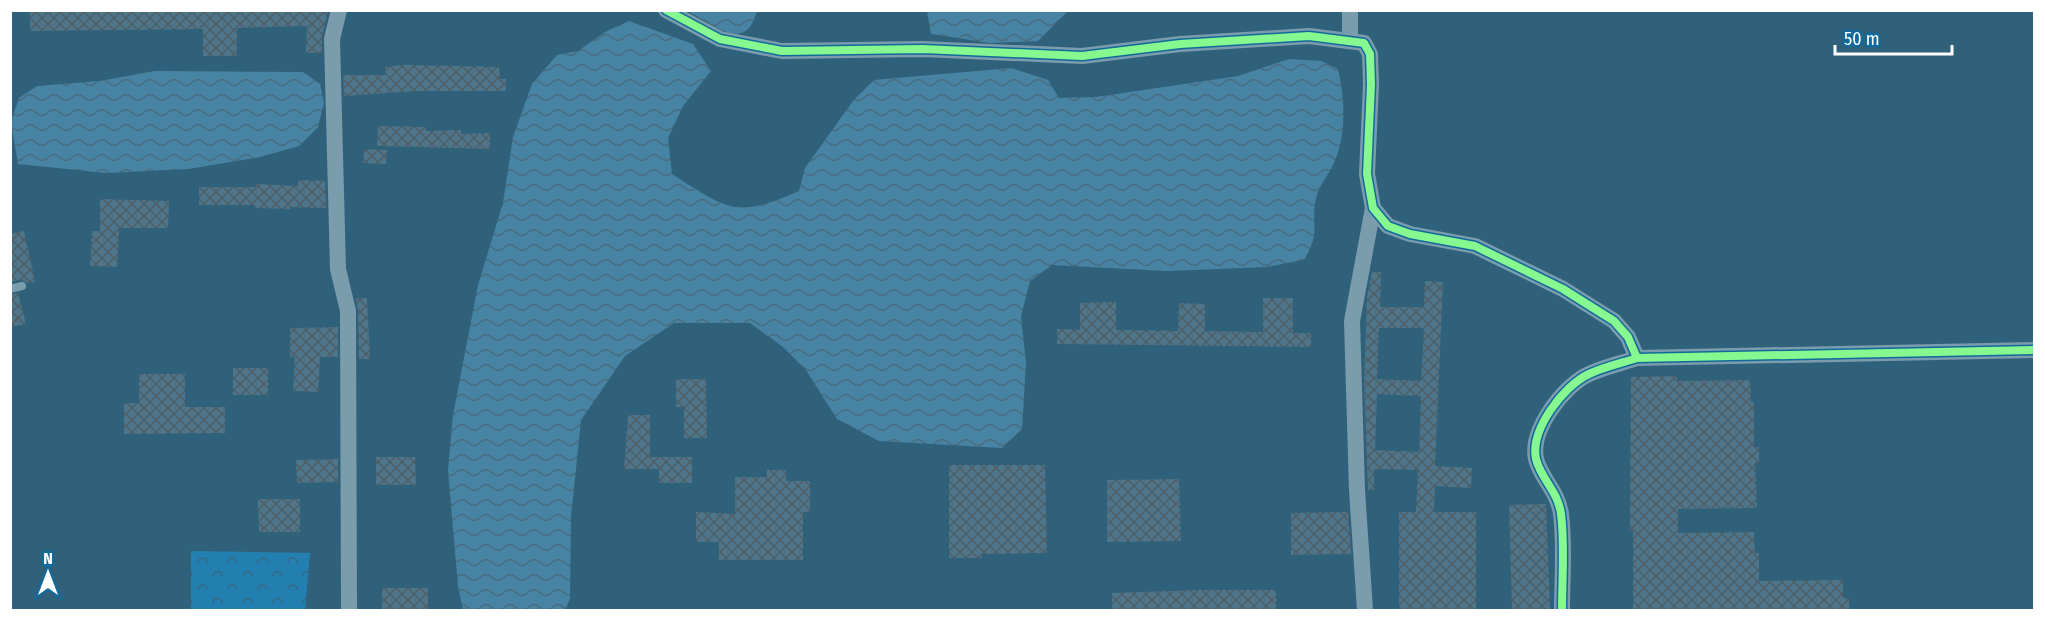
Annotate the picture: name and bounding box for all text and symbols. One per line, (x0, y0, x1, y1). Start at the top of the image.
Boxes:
scale bar (1835, 18, 1952, 56)
text: 50 m (1844, 28, 1880, 50)
north arrow (18, 543, 78, 603)
text: N (43, 549, 53, 568)

